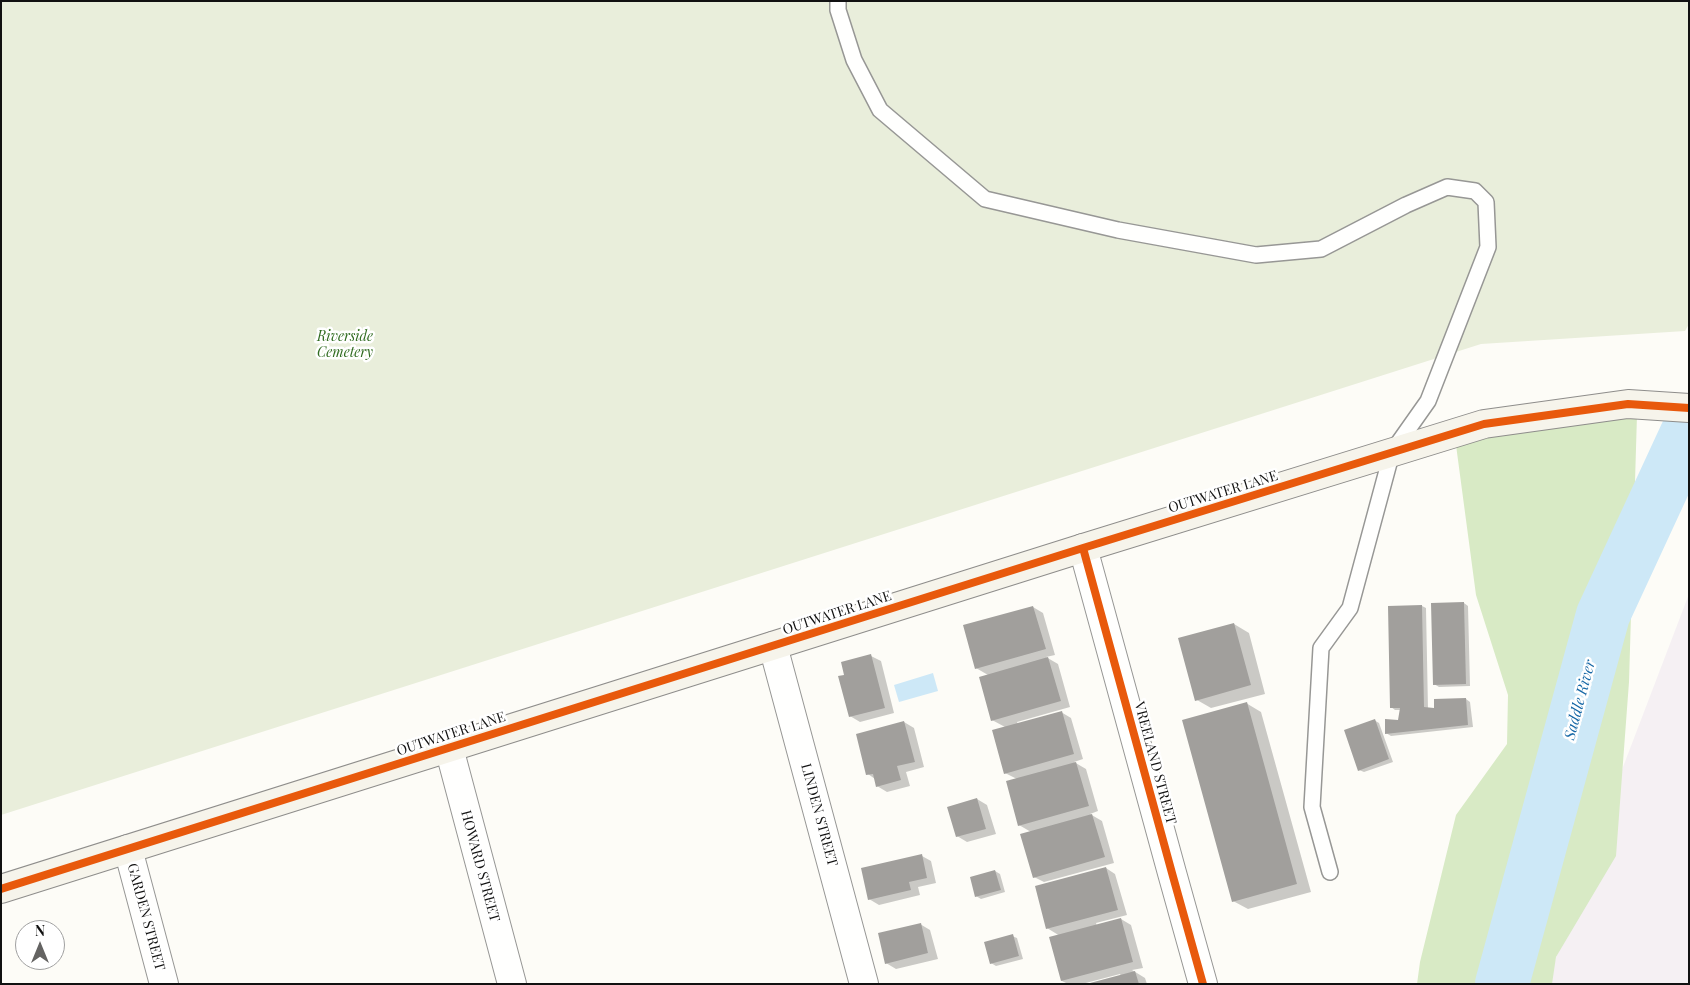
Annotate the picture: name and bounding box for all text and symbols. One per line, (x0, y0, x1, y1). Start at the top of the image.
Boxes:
park label: Riverside Cemetery (317, 329, 373, 362)
street label: OUTWATER LANE (1166, 467, 1280, 517)
street label: OUTWATER LANE (780, 587, 894, 639)
water label: Saddle River (1561, 658, 1599, 742)
street label: VREELAND STREET (1131, 700, 1179, 826)
street label: OUTWATER LANE (394, 708, 508, 760)
street label: LINDEN STREET (797, 762, 841, 868)
street label: HOWARD STREET (457, 808, 503, 924)
street label: GARDEN STREET (124, 861, 168, 973)
north arrow (15, 920, 65, 970)
text: N (35, 921, 45, 940)

